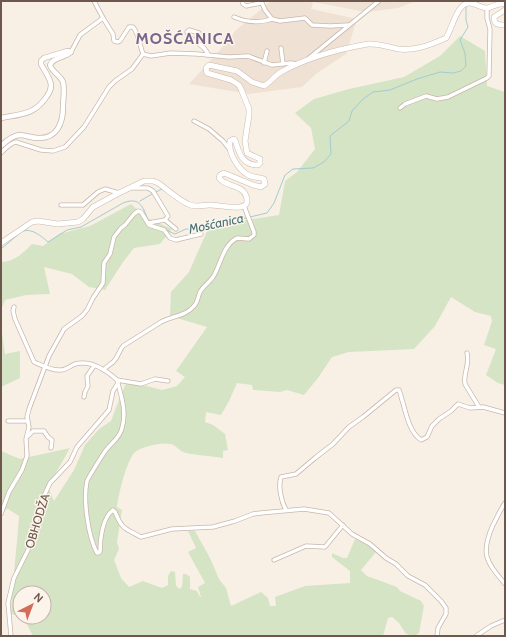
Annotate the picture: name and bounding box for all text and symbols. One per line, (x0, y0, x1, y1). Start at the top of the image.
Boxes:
district label: MOŠĆANICA (136, 29, 234, 48)
water label: Mošćanica (186, 209, 245, 237)
street label: OBHODŽA (22, 491, 53, 550)
north arrow (12, 585, 52, 625)
text: N (31, 590, 46, 605)

